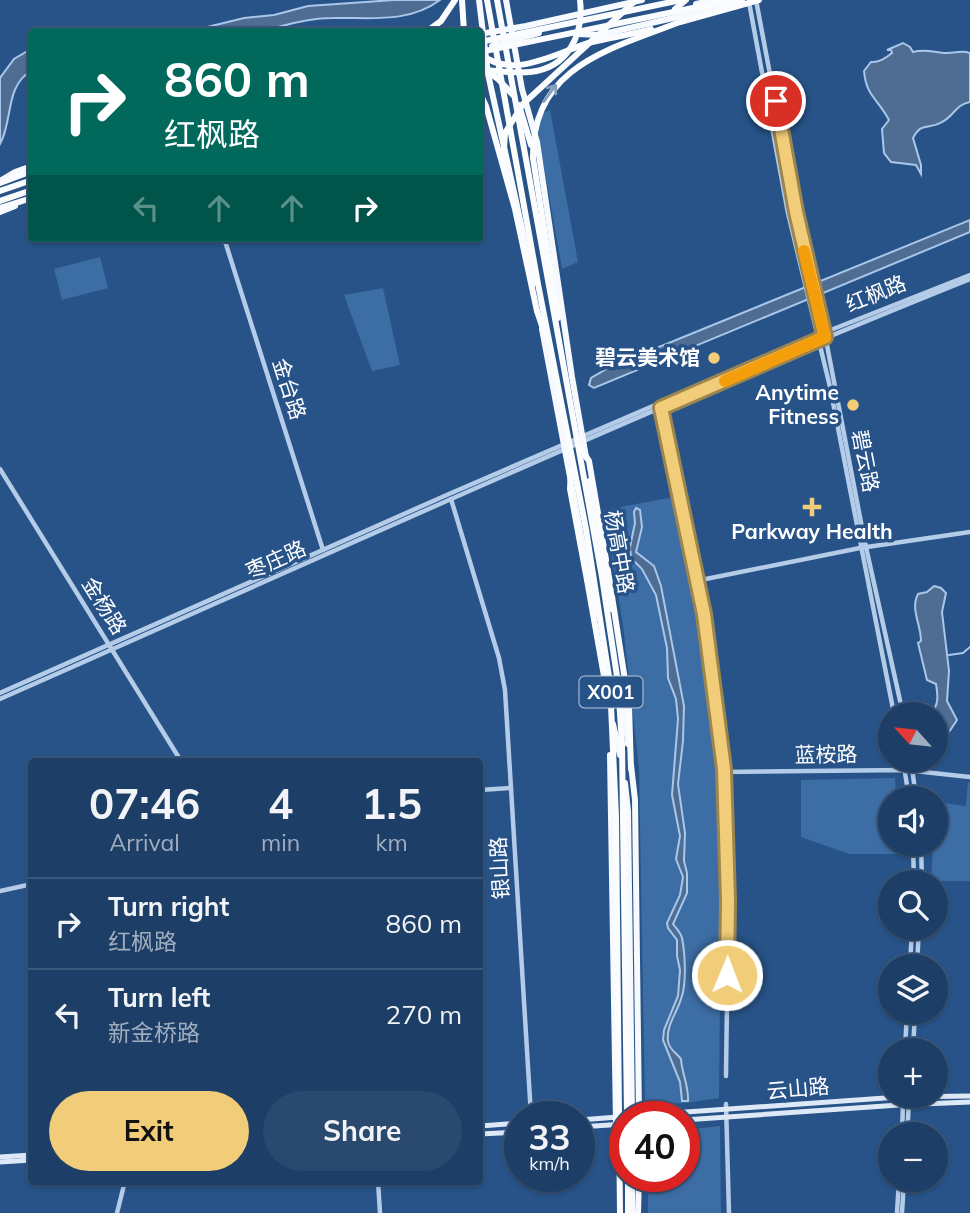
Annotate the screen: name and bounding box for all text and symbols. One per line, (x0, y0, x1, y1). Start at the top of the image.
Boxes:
text: 860 m (164, 48, 310, 109)
icon: right (49, 56, 140, 147)
pin (746, 71, 806, 131)
icon: arrive (757, 82, 795, 120)
one-way arrow (542, 84, 557, 103)
text: 红枫路 (164, 114, 260, 154)
icon: left (127, 189, 165, 227)
icon: ahead (200, 189, 238, 227)
icon: ahead (273, 189, 311, 227)
icon: right (346, 189, 384, 227)
street label: 红枫路 (842, 269, 910, 317)
place label: 碧云美术馆 (595, 344, 700, 370)
marker: 碧云美术馆 (706, 350, 722, 366)
street label: 金台路 (268, 355, 312, 423)
place label: Anytime Fitness (755, 379, 839, 429)
marker: Anytime Fitness (845, 397, 861, 413)
street label: 碧云路 (847, 427, 885, 494)
marker: Parkway Health (802, 497, 822, 517)
street label: 杨高中路 (600, 508, 640, 595)
place label: Parkway Health (731, 518, 893, 544)
street label: 枣庄路 (242, 534, 310, 584)
street label: 金杨路 (77, 572, 133, 639)
road number: X001 (580, 677, 642, 708)
north arrow (878, 702, 948, 772)
map controls (878, 702, 948, 1192)
street label: 蓝桉路 (794, 740, 858, 768)
text: 07:46 (89, 777, 200, 830)
text: 4 (268, 777, 293, 830)
text: 1.5 (361, 777, 422, 830)
button: sound (878, 786, 948, 856)
text: Arrival (109, 828, 180, 857)
text: min (261, 828, 300, 857)
text: km (376, 828, 408, 857)
street label: 银山路 (484, 836, 514, 900)
button: search (878, 870, 948, 940)
text: Turn right (108, 890, 229, 923)
icon: right (49, 905, 87, 943)
text: 860 m (386, 907, 462, 940)
text: 红枫路 (108, 927, 177, 956)
position arrow (690, 938, 764, 1012)
button: layers (878, 954, 948, 1024)
text: Turn left (108, 981, 210, 1014)
icon: left (49, 996, 87, 1034)
text: 270 m (386, 998, 462, 1031)
text: 新金桥路 (108, 1018, 200, 1047)
button: + (878, 1038, 948, 1108)
street label: 云山路 (765, 1072, 830, 1104)
button: Exit (49, 1091, 249, 1171)
button: Share (263, 1091, 462, 1171)
speed limit sign: 40 (609, 1101, 700, 1192)
text: 33 (528, 1115, 571, 1159)
button: − (878, 1122, 948, 1192)
text: km/h (529, 1152, 570, 1175)

